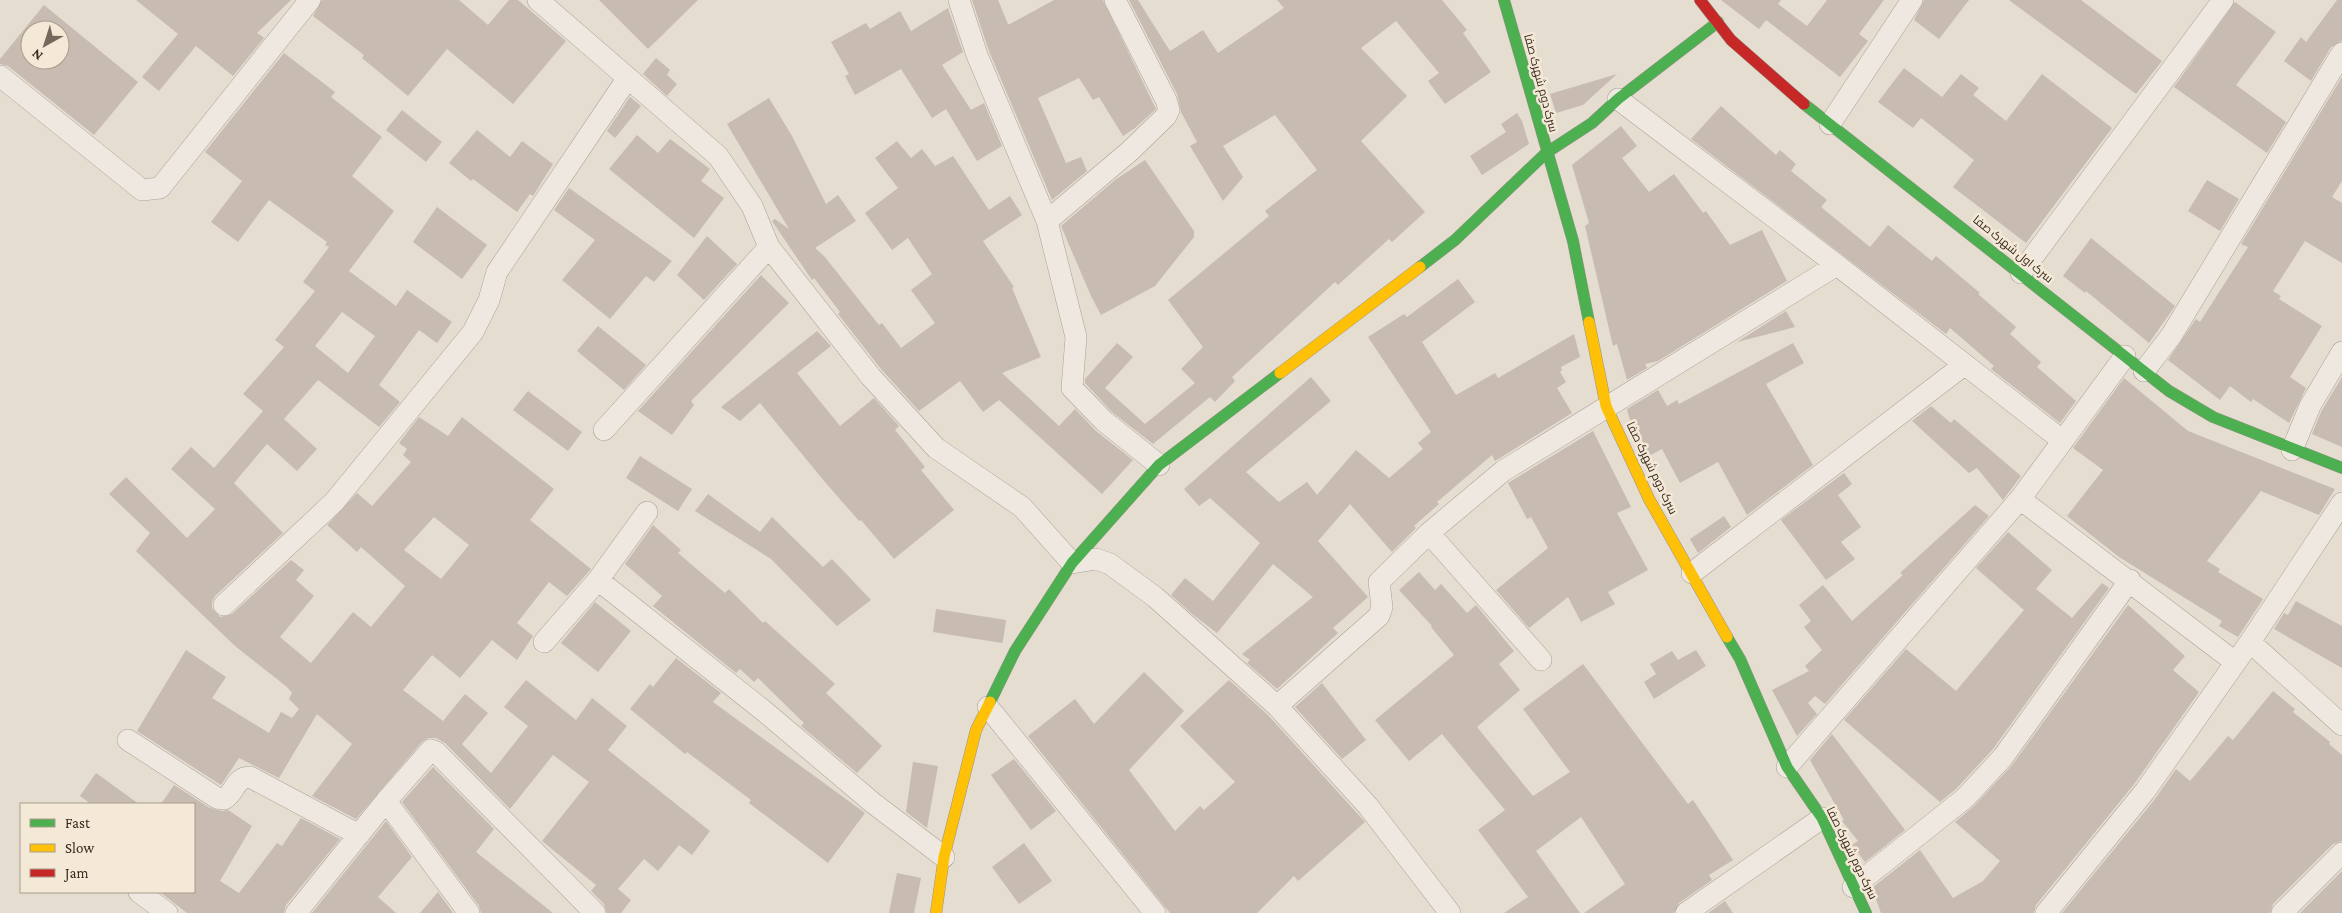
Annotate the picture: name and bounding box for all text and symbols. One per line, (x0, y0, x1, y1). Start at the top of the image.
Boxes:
north arrow (20, 20, 70, 70)
street label: سرک دوم شهرک صفا (1520, 32, 1561, 134)
text: N (28, 46, 46, 64)
street label: سرک اول شهرک صفا (1970, 212, 2056, 286)
street label: سرک دوم شهرک صفا (1623, 419, 1680, 517)
legend (20, 803, 195, 893)
street label: سرک دوم شهرک صفا (1823, 804, 1880, 902)
text: Fast (65, 815, 91, 831)
text: Slow (65, 840, 95, 856)
text: Jam (63, 865, 88, 882)

